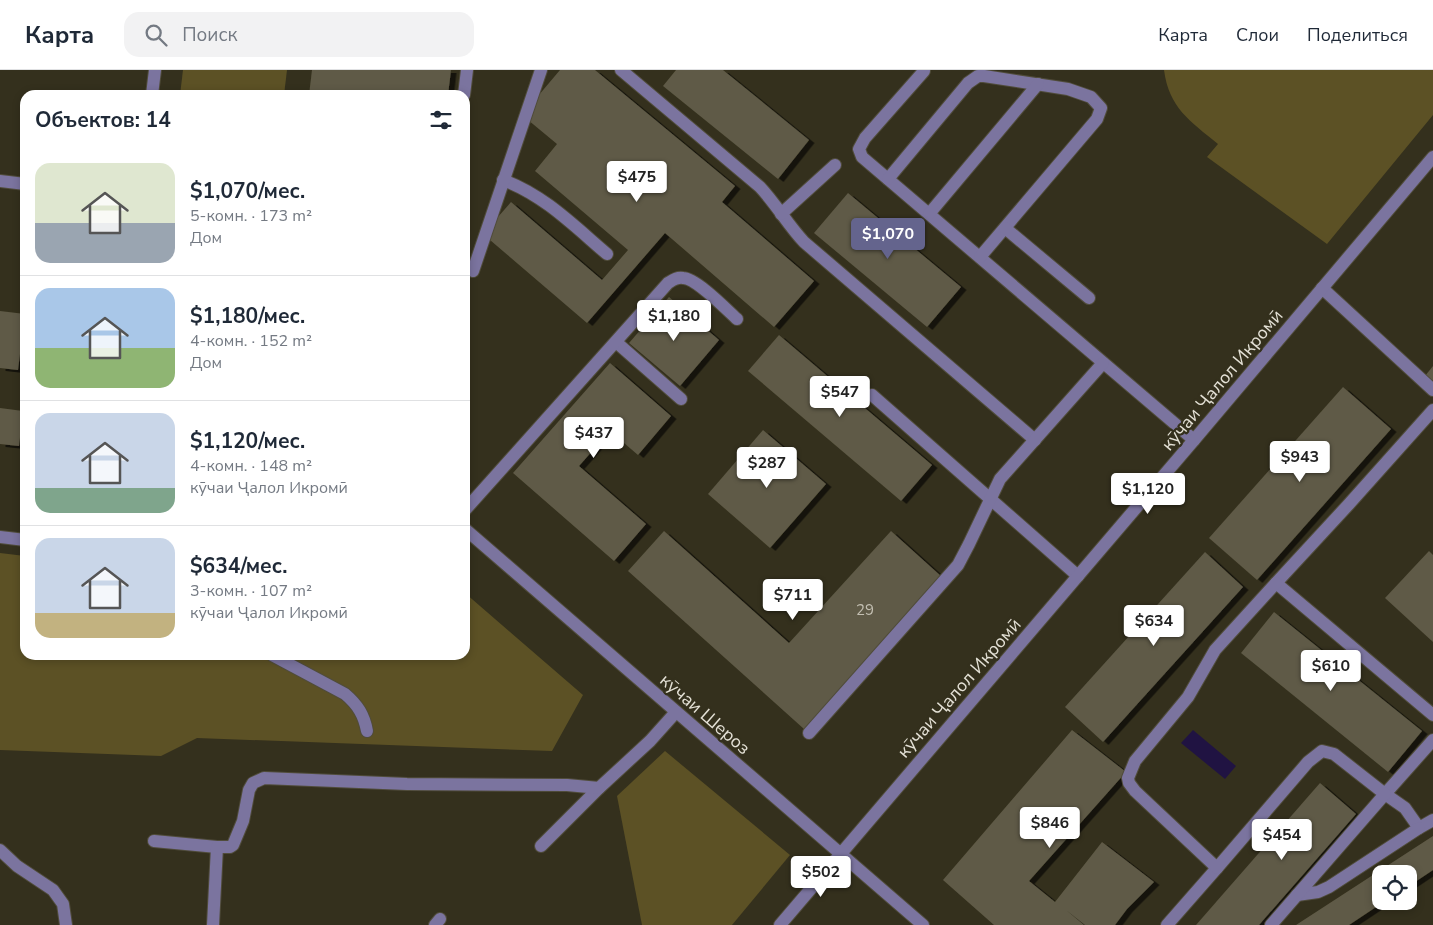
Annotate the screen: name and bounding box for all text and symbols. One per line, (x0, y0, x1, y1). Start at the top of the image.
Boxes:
search box (124, 12, 474, 57)
text: Карта (25, 19, 94, 51)
icon: search (142, 21, 170, 49)
text: Поиск (182, 22, 237, 48)
text: Карта (1158, 23, 1208, 47)
text: Слои (1236, 23, 1279, 47)
text: Поделиться (1307, 23, 1408, 47)
text: Объектов: 14 (35, 106, 171, 134)
icon: filters (427, 106, 455, 134)
pin: $475 (607, 160, 667, 203)
text: $475 (618, 166, 656, 188)
text: $1,070/мес. (190, 177, 305, 205)
icon: home (75, 183, 135, 243)
text: 5-комн. · 173 m² (190, 205, 312, 227)
pin: $1,070 (847, 218, 929, 260)
text: $1,070 (862, 223, 914, 245)
text: Дом (190, 227, 222, 249)
pin: $1,180 (633, 300, 715, 342)
text: $1,180/мес. (190, 302, 305, 330)
street label: кӯчаи Ҷалол Икромӣ (1156, 304, 1288, 456)
text: $1,180 (648, 305, 700, 327)
icon: home (75, 308, 135, 368)
text: 4-комн. · 152 m² (190, 330, 312, 352)
text: Дом (190, 352, 222, 374)
pin: $547 (810, 376, 870, 418)
text: $547 (821, 381, 859, 403)
pin: $437 (564, 416, 624, 459)
text: $437 (575, 422, 613, 444)
text: $1,120/мес. (190, 427, 305, 455)
icon: home (75, 433, 135, 493)
pin: $943 (1270, 440, 1330, 483)
pin: $287 (737, 446, 797, 489)
text: $943 (1281, 446, 1319, 468)
text: $287 (748, 452, 786, 474)
text: 4-комн. · 148 m² (190, 455, 312, 477)
pin: $1,120 (1107, 472, 1189, 515)
text: кӯчаи Ҷалол Икромӣ (190, 477, 348, 499)
text: $1,120 (1122, 478, 1174, 500)
text: $634/мес. (190, 552, 287, 580)
icon: home (75, 558, 135, 618)
pin: $711 (763, 578, 823, 621)
text: 3-комн. · 107 m² (190, 580, 312, 602)
text: $711 (774, 584, 812, 606)
house number: 29 (856, 600, 874, 620)
text: кӯчаи Ҷалол Икромӣ (190, 602, 348, 624)
pin: $634 (1124, 604, 1184, 647)
text: $634 (1135, 610, 1173, 632)
street label: кӯчаи Ҷалол Икромӣ (892, 613, 1026, 763)
pin: $610 (1301, 650, 1361, 692)
text: $610 (1312, 655, 1350, 677)
street label: кӯчаи Шероз (655, 668, 755, 760)
pin: $846 (1020, 806, 1080, 849)
text: $846 (1031, 812, 1069, 834)
pin: $454 (1252, 818, 1312, 861)
text: $454 (1263, 824, 1301, 846)
pin: $502 (791, 856, 851, 898)
text: $502 (802, 861, 840, 883)
map controls (1372, 865, 1417, 910)
button: locate (1372, 865, 1417, 910)

